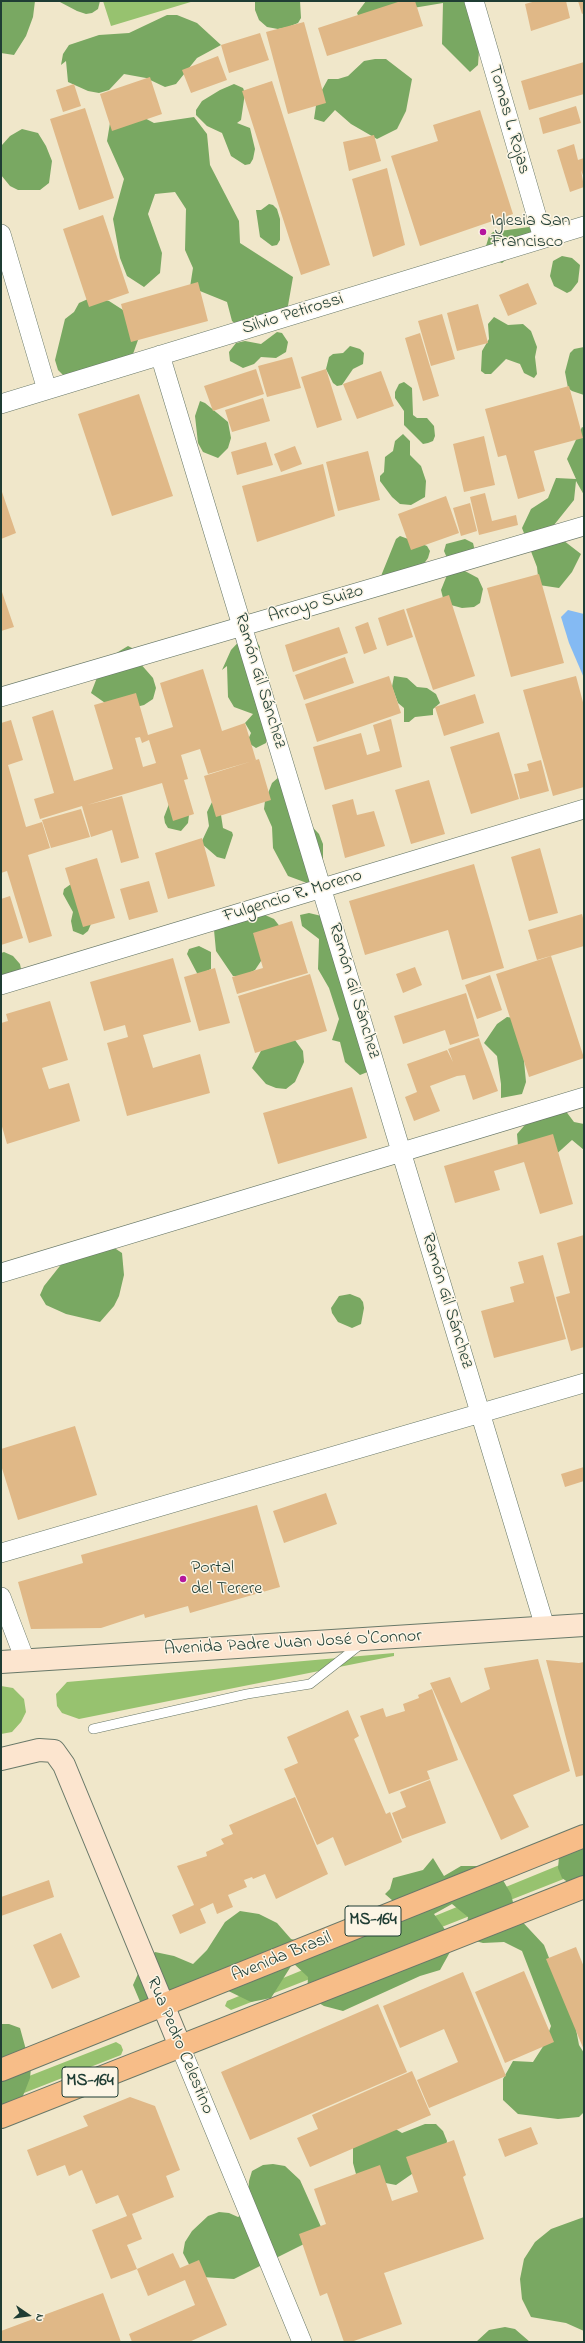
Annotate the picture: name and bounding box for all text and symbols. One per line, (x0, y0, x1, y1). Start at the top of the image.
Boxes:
street label: Tomas L. Rojas (482, 63, 534, 177)
place label: Iglesia San Francisco (491, 211, 570, 254)
marker: Iglesia San Francisco (478, 227, 488, 237)
street label: Silvio Petirossi (240, 289, 346, 341)
street label: Arroyo Suizo (266, 581, 366, 629)
street label: Ramón Gil Sánchez (228, 611, 290, 751)
street label: Fulgencio R. Moreno (221, 866, 365, 928)
street label: Ramón Gil Sánchez (322, 921, 384, 1061)
street label: Ramón Gil Sánchez (415, 1231, 477, 1371)
place label: Portal del Terere (191, 1558, 262, 1600)
marker: Portal del Terere (178, 1574, 188, 1584)
street label: Avenida Padre Juan José O'Connor (164, 1626, 422, 1662)
road number: MS-164 (345, 1906, 401, 1936)
street label: Avenida Brasil (229, 1928, 335, 1988)
street label: Rua Pedro Celestino (140, 1974, 218, 2118)
road number: MS-164 (62, 2067, 118, 2097)
north arrow (8, 2295, 48, 2335)
text: N (31, 2312, 48, 2323)

